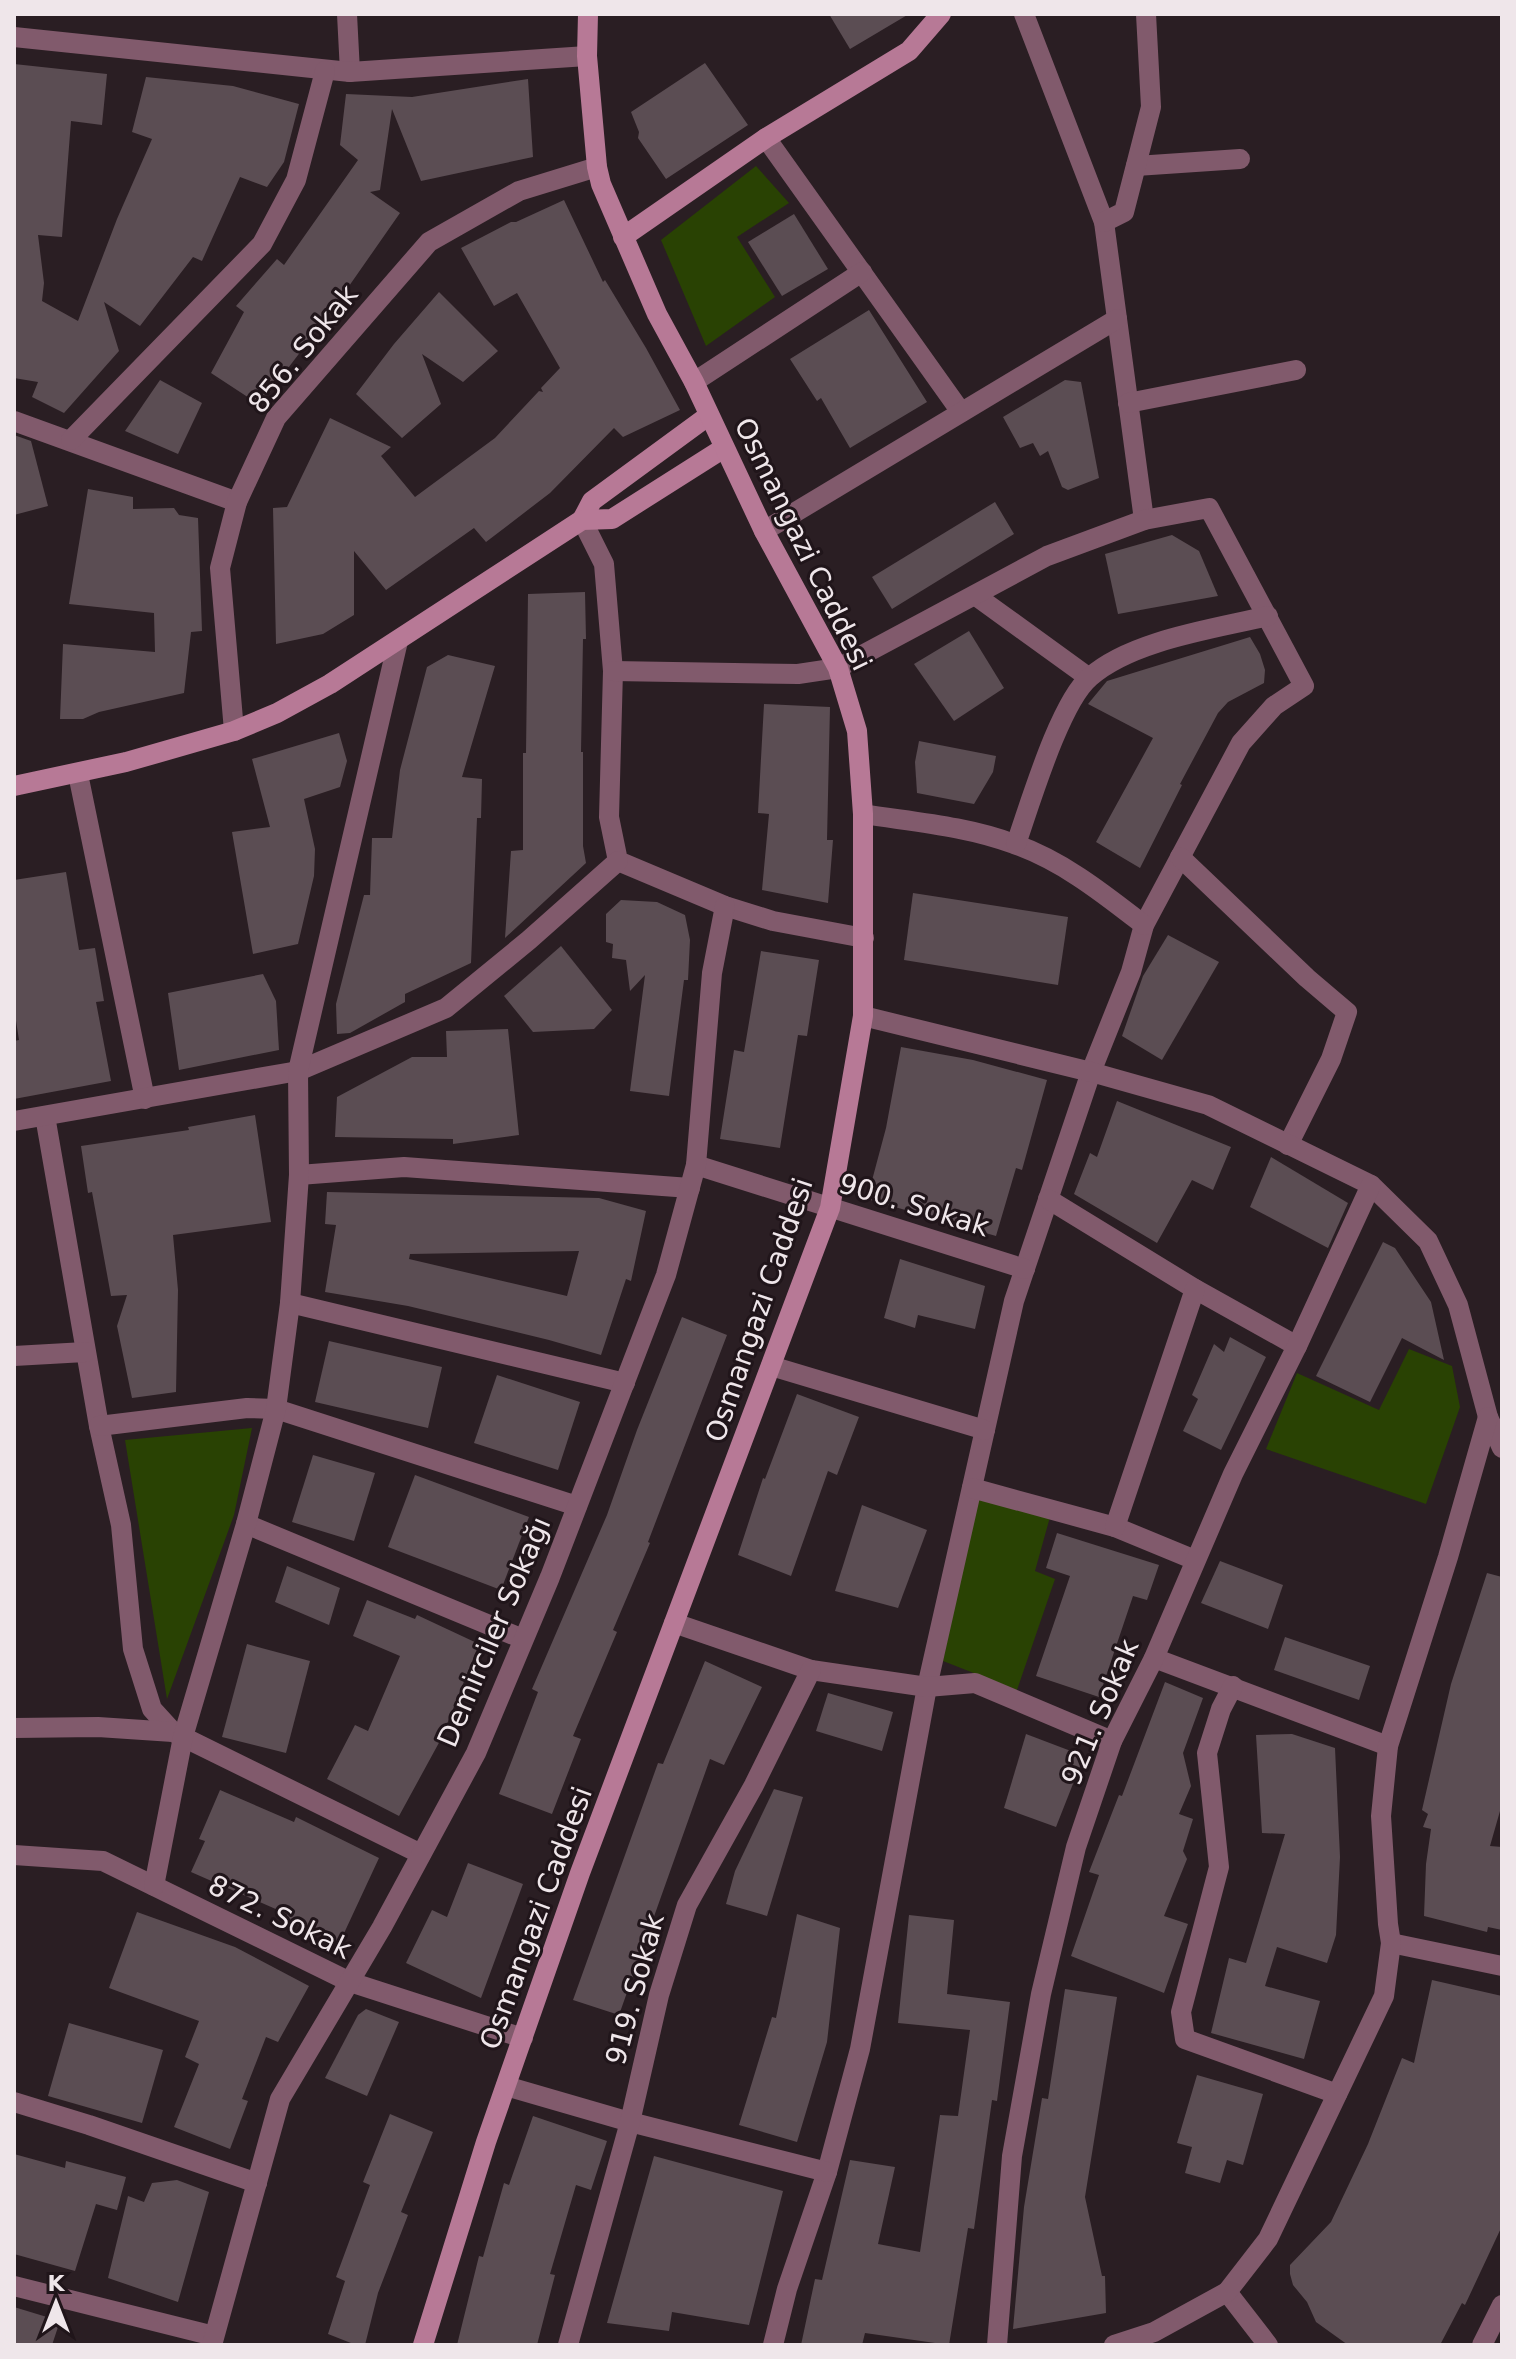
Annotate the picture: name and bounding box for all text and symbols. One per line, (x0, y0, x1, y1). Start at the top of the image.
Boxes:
street label: 856. Sokak (241, 278, 365, 420)
street label: Osmangazi Caddesi (727, 412, 879, 676)
street label: 900. Sokak (835, 1167, 994, 1244)
street label: Osmangazi Caddesi (698, 1174, 820, 1446)
street label: Demirciler Sokağı (431, 1512, 557, 1752)
street label: 921. Sokak (1054, 1633, 1146, 1790)
street label: Osmangazi Caddesi (473, 1782, 599, 2054)
street label: 872. Sokak (203, 1868, 358, 1966)
street label: 919. Sokak (599, 1909, 671, 2068)
north arrow (16, 2263, 96, 2343)
text: K (47, 2271, 65, 2296)

